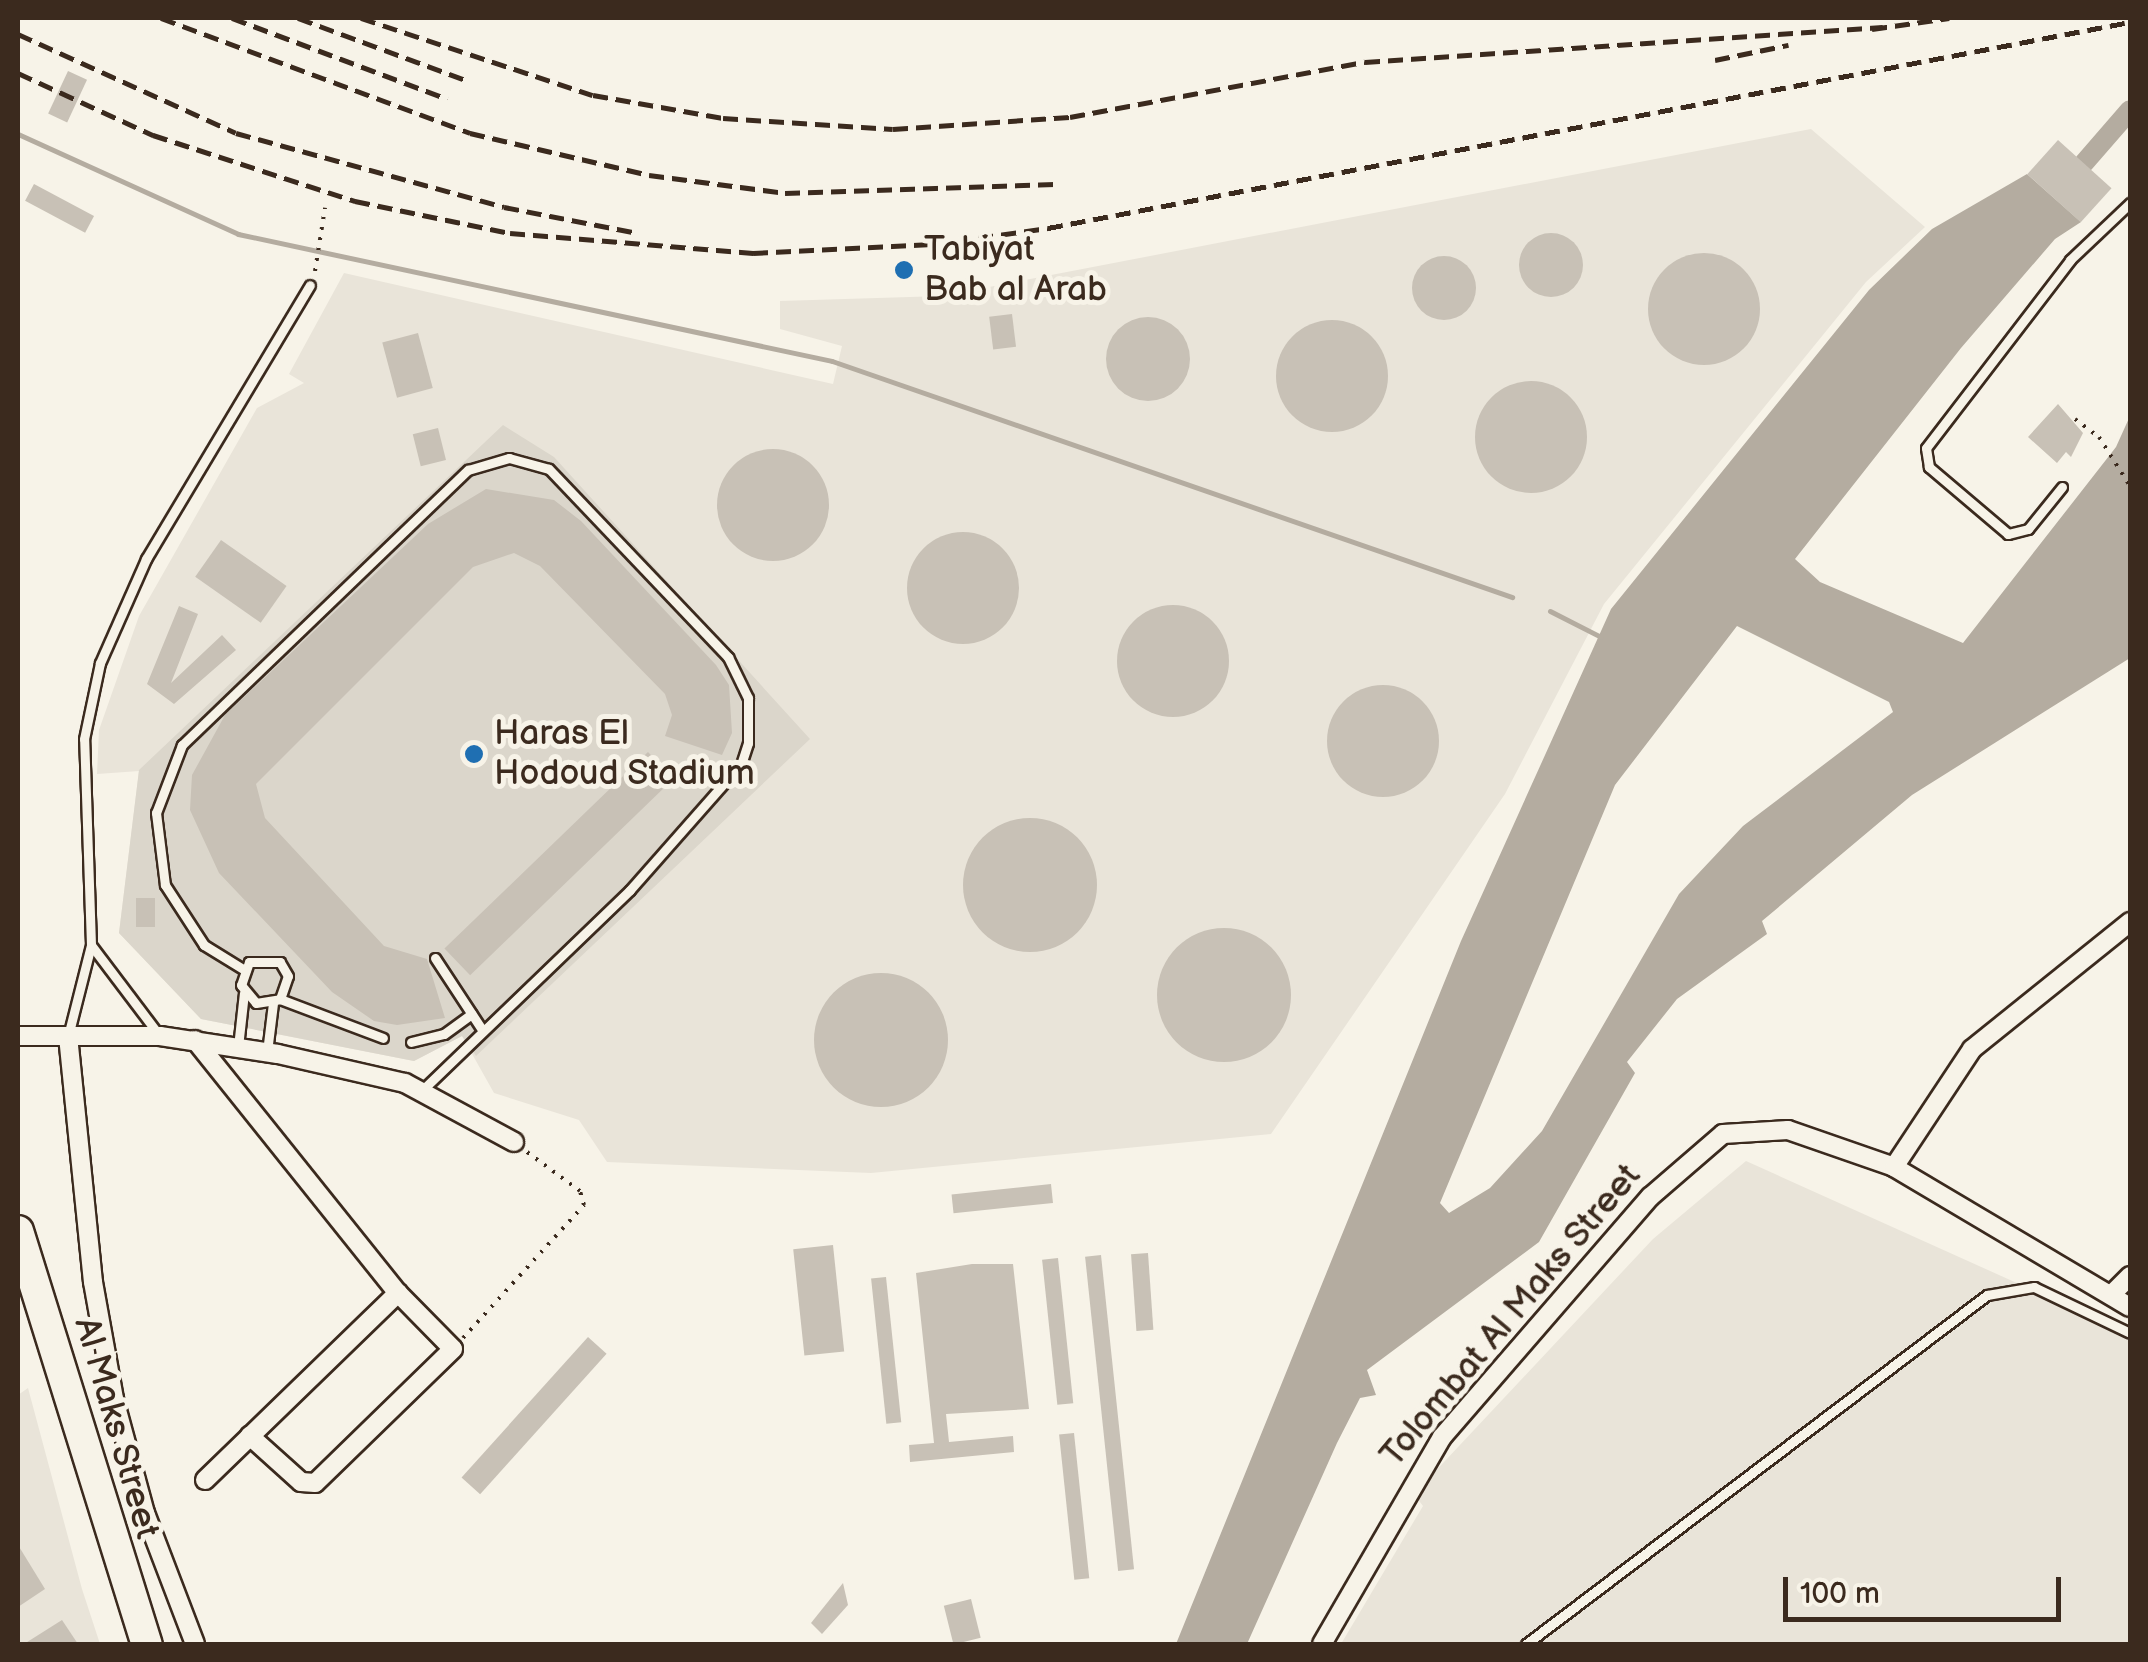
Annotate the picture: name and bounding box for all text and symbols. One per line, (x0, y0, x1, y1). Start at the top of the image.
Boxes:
place label: Tabiyat Bab al Arab (924, 229, 1107, 311)
marker: Tabiyat Bab al Arab (893, 259, 915, 281)
place label: Haras El Hodoud Stadium (494, 713, 755, 795)
marker: Haras El Hodoud Stadium (463, 743, 485, 765)
street label: Tolombat Al Maks Street (1372, 1156, 1650, 1476)
street label: Al Maks Street (64, 1312, 168, 1544)
scale bar (1788, 1557, 2066, 1619)
text: 100 m (1800, 1576, 1880, 1612)

